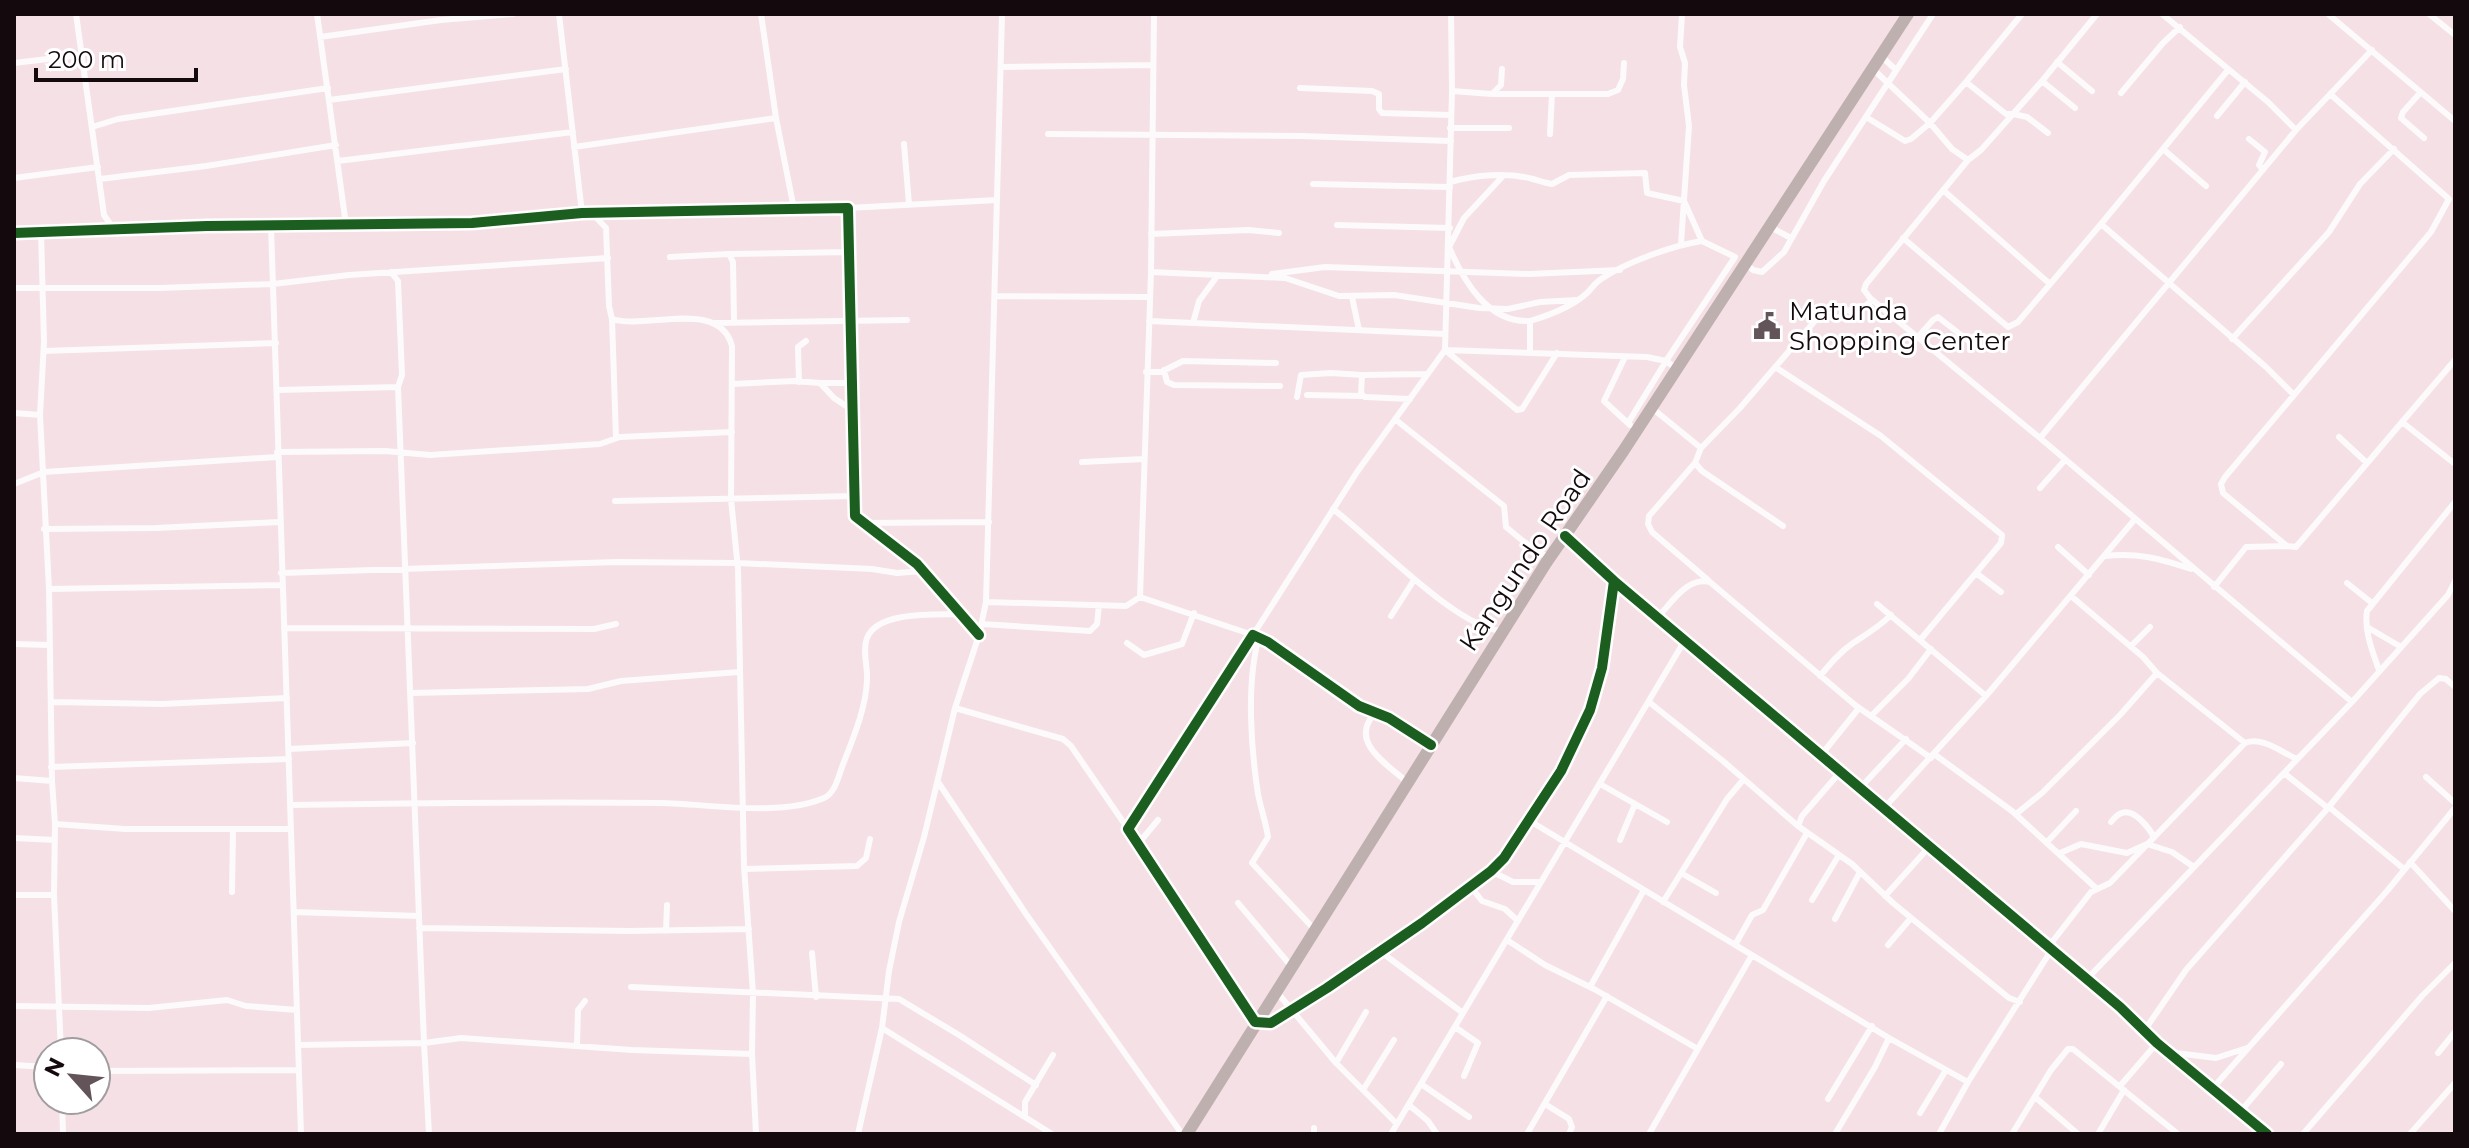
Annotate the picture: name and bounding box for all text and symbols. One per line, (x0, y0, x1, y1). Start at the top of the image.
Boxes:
scale bar (36, 32, 196, 82)
text: 200 m (48, 45, 125, 74)
place label: Matunda Shopping Center (1789, 295, 2011, 357)
public building icon: Matunda Shopping Center (1752, 311, 1782, 341)
street label: Kangundo Road (1452, 463, 1598, 657)
north arrow (32, 1036, 112, 1116)
text: N (39, 1053, 71, 1081)

